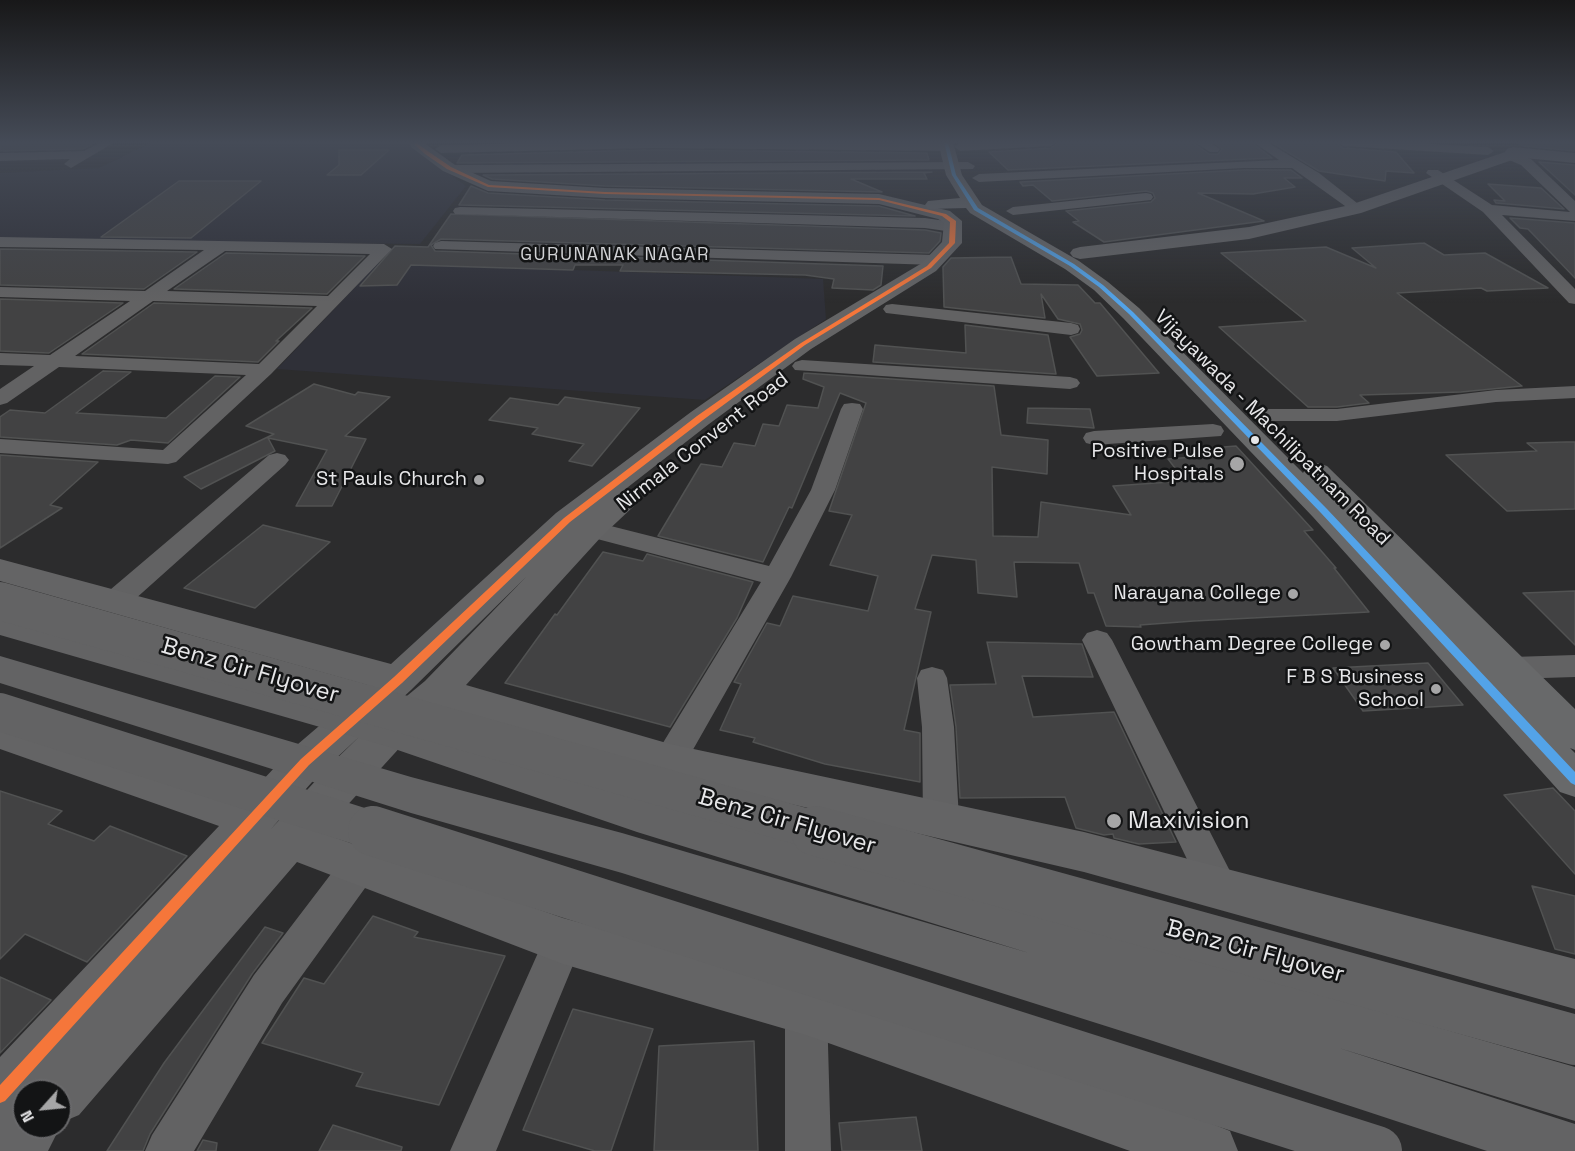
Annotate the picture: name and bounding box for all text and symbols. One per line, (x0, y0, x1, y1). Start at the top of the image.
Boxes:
district label: GURUNANAK NAGAR (520, 244, 710, 266)
street label: Vijayawada - Machilipatnam Road (1149, 305, 1395, 551)
street label: Nirmala Convent Road (613, 368, 793, 516)
unlabelled marker (1249, 434, 1261, 446)
place label: Positive Pulse Hospitals (1092, 440, 1224, 487)
marker: Positive Pulse Hospitals (1228, 455, 1246, 473)
place label: St Pauls Church (316, 468, 467, 492)
marker: St Pauls Church (472, 473, 486, 487)
place label: Narayana College (1114, 582, 1281, 606)
marker: Narayana College (1286, 587, 1300, 601)
street label: Benz Cir Flyover (158, 632, 342, 710)
place label: Gowtham Degree College (1131, 633, 1373, 657)
marker: Gowtham Degree College (1378, 638, 1392, 652)
place label: F B S Business School (1286, 666, 1424, 713)
marker: F B S Business School (1429, 682, 1443, 696)
street label: Benz Cir Flyover (695, 783, 879, 861)
place label: Maxivision (1128, 807, 1250, 835)
marker: Maxivision (1105, 812, 1123, 830)
street label: Benz Cir Flyover (1163, 914, 1347, 990)
north arrow (12, 1079, 72, 1139)
text: N (16, 1107, 39, 1126)

